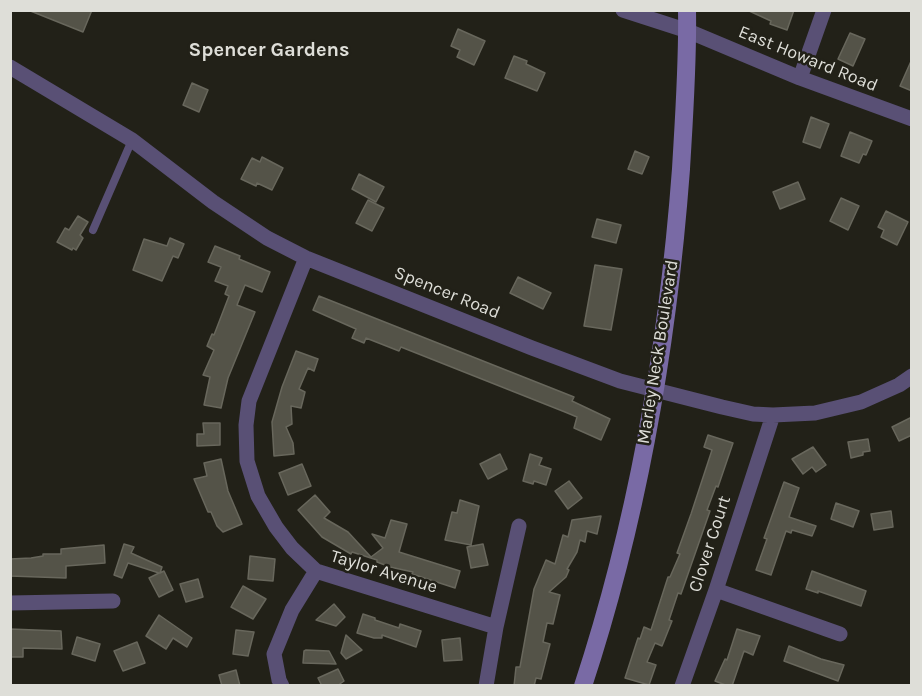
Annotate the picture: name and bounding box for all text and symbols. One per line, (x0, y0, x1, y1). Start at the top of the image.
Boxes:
street label: East Howard Road (735, 21, 881, 97)
district label: Spencer Gardens (188, 38, 350, 62)
street label: Marley Neck Boulevard (633, 258, 683, 446)
street label: Spencer Road (391, 262, 503, 324)
street label: Clover Court (684, 493, 736, 595)
street label: Taylor Avenue (328, 545, 440, 599)

